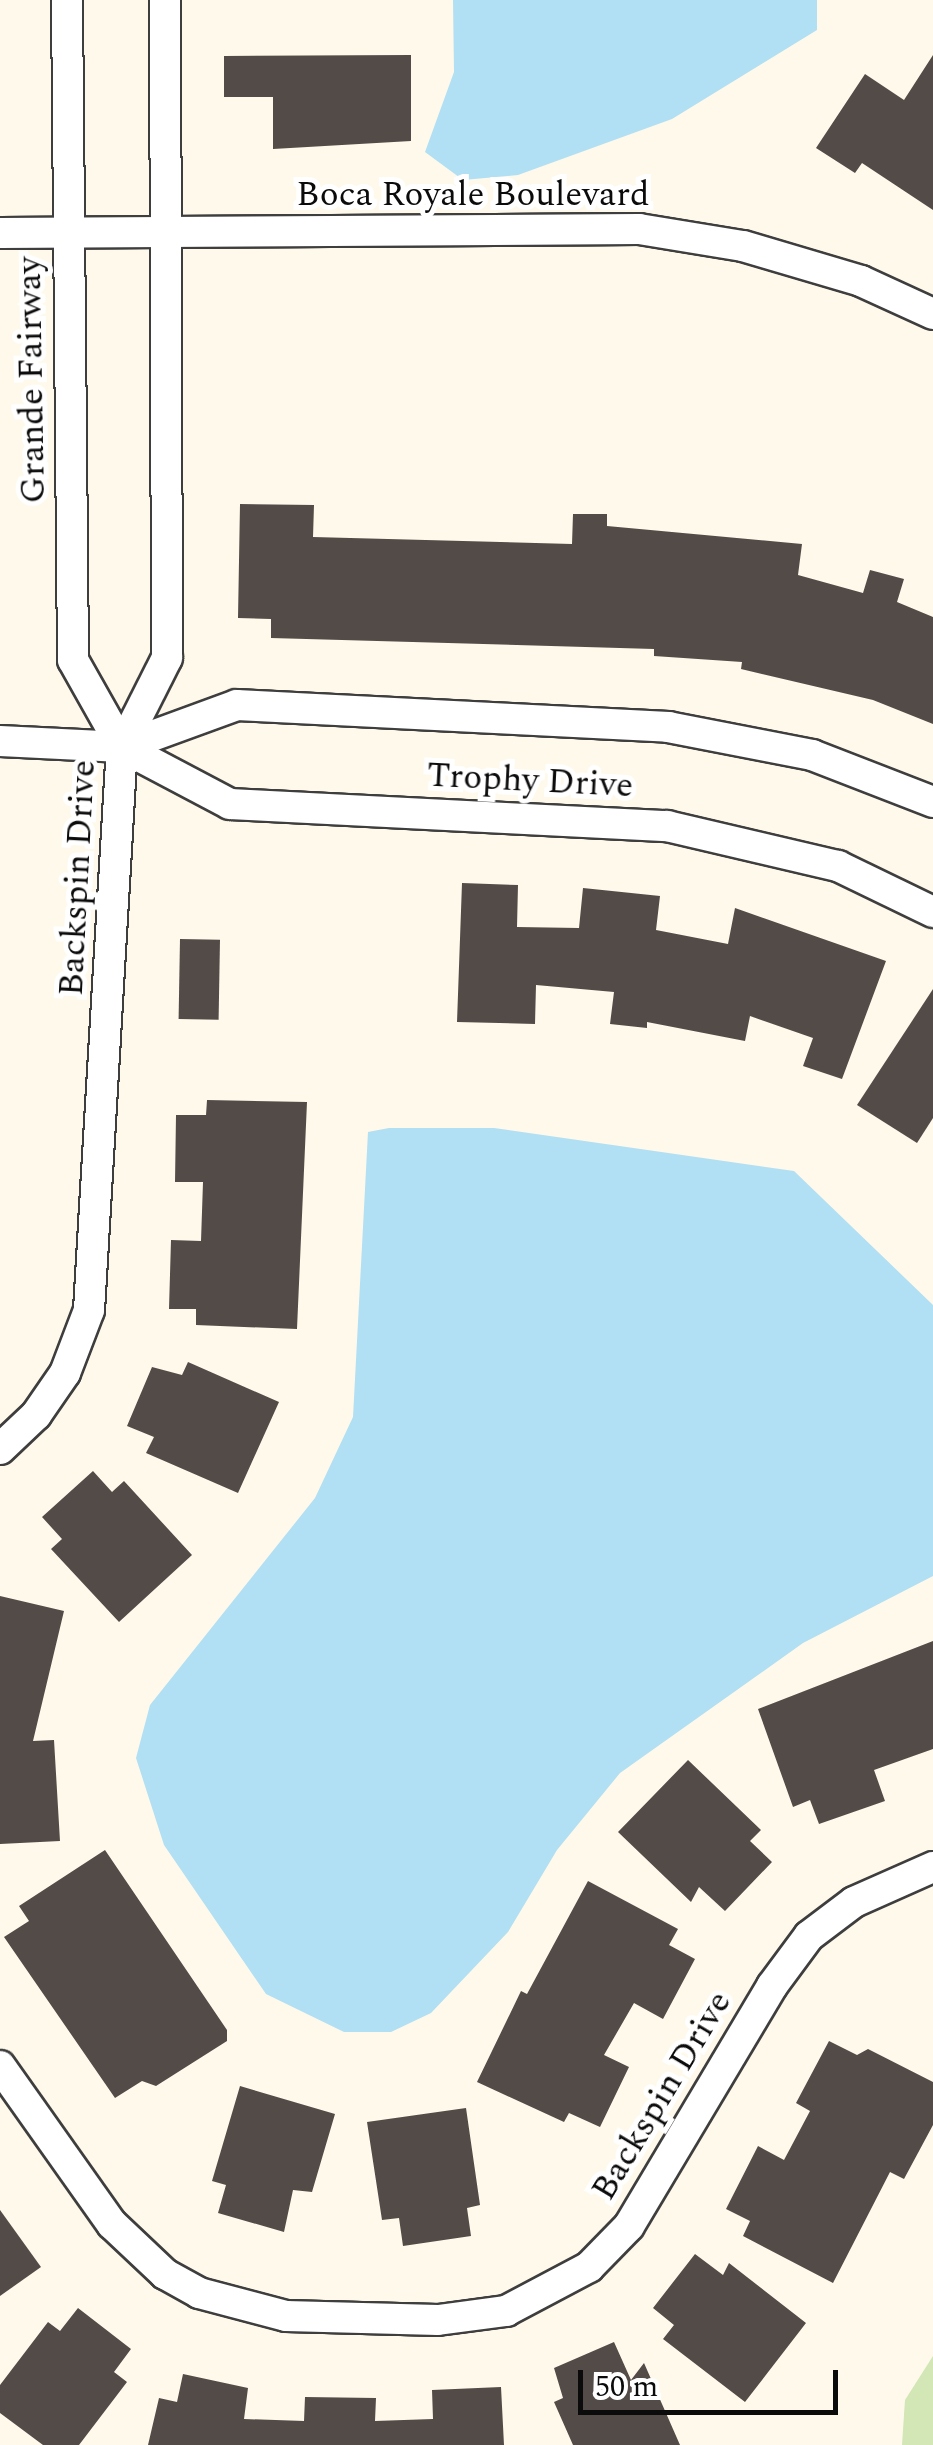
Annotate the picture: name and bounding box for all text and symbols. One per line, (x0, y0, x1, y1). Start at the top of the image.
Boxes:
street label: Boca Royale Boulevard (296, 174, 650, 216)
street label: Grande Fairway (9, 256, 55, 504)
street label: Trophy Drive (426, 755, 634, 807)
street label: Backspin Drive (51, 759, 105, 997)
street label: Backspin Drive (583, 1984, 741, 2208)
scale bar (583, 2350, 843, 2412)
text: 50 m (595, 2364, 658, 2410)

